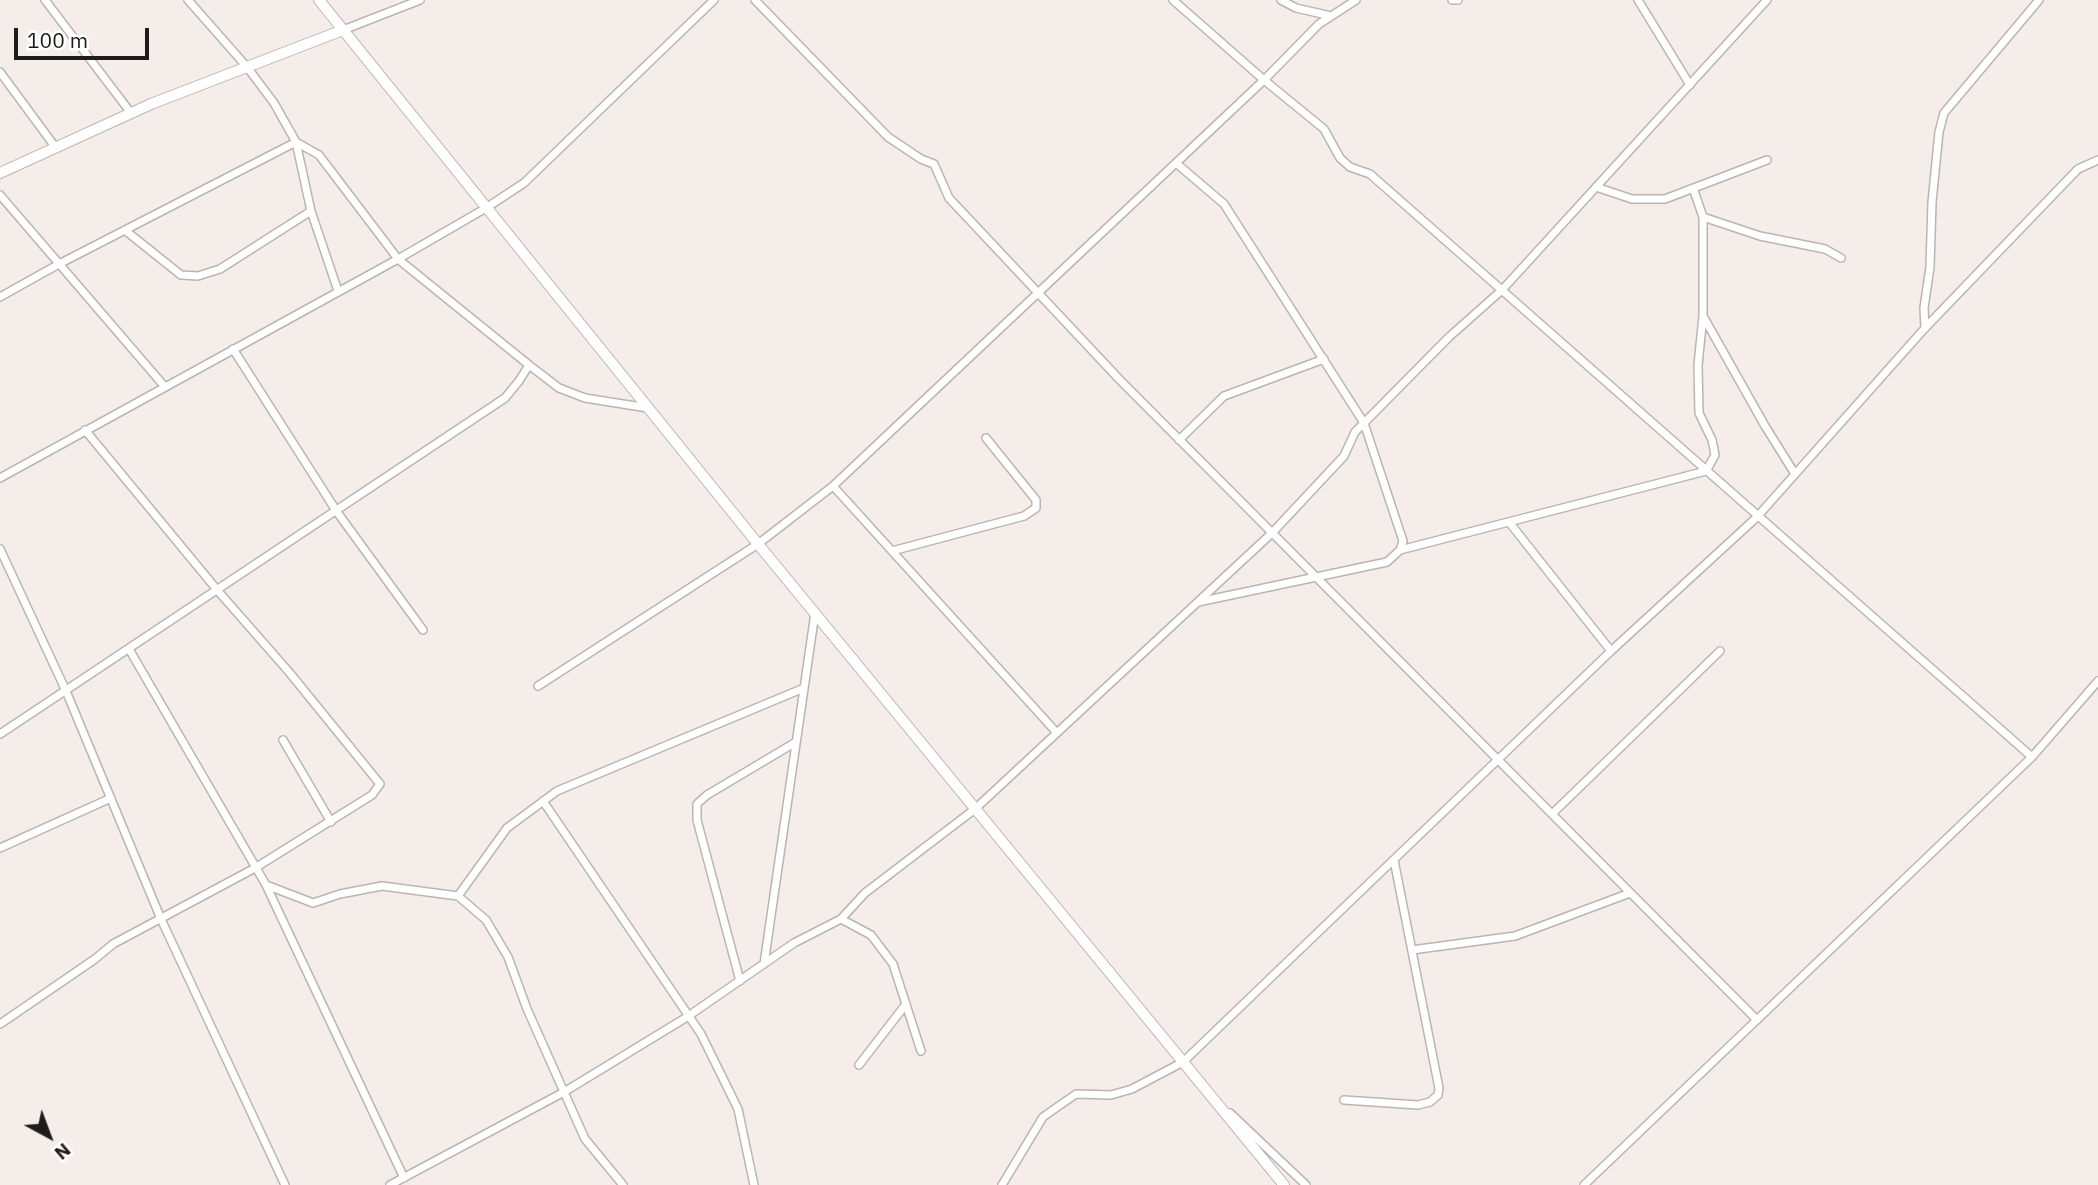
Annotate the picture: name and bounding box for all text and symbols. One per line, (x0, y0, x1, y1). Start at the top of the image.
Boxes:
scale bar (18, 14, 152, 58)
text: 100 m (27, 26, 88, 54)
north arrow (14, 1101, 84, 1171)
text: N (50, 1138, 76, 1165)

